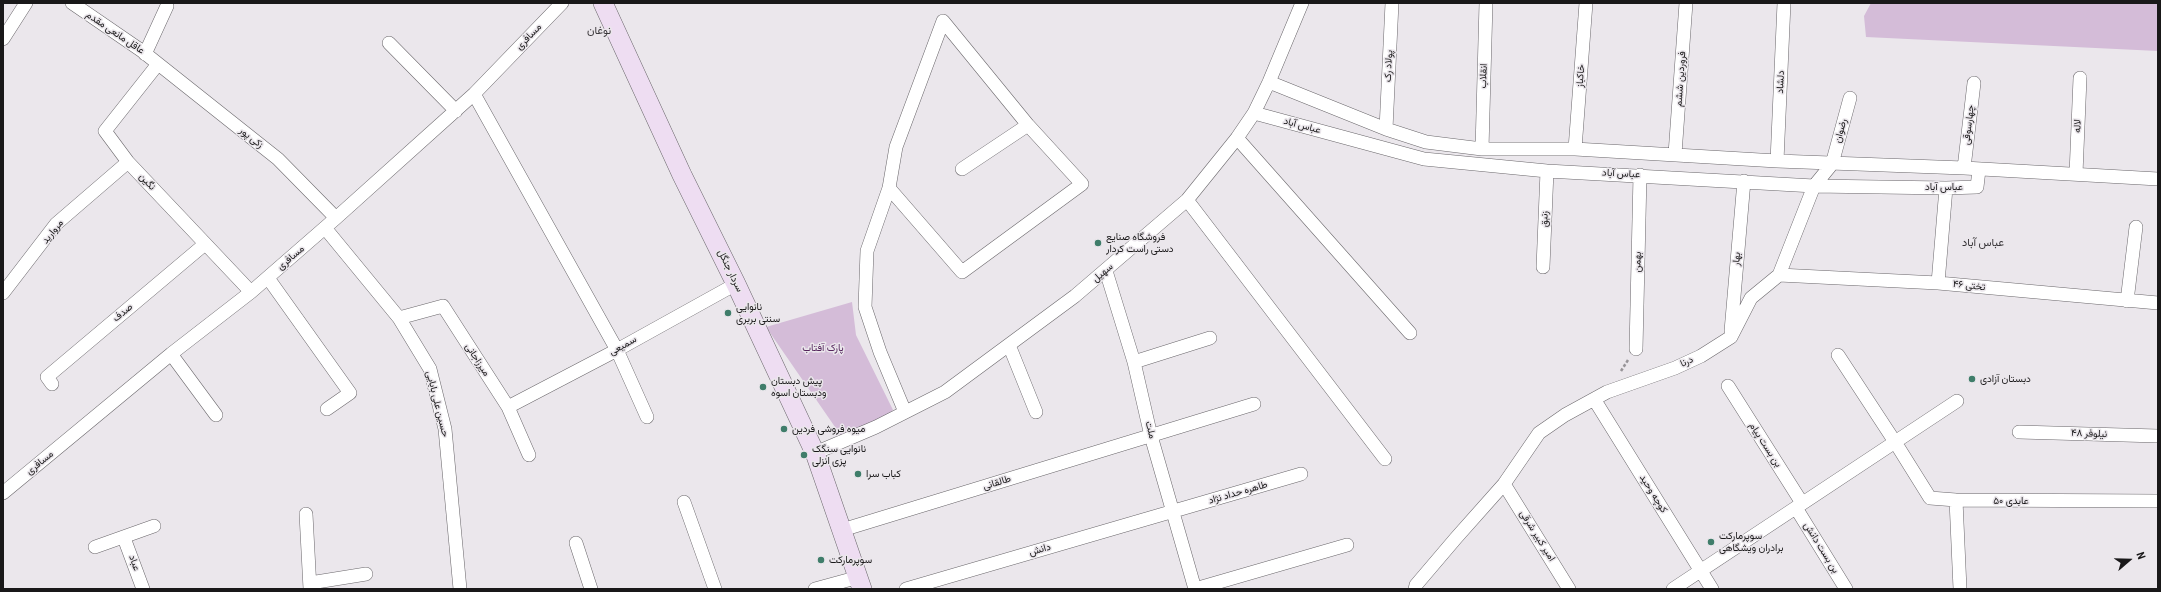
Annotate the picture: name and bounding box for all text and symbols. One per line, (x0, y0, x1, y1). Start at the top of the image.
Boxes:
street label: عاقل مانعی مقدم (83, 9, 147, 57)
street label: مسافری (514, 21, 544, 53)
district label: نوغان (587, 24, 611, 38)
street label: پولاد رک (1382, 50, 1396, 82)
street label: فروردین ششم (1673, 51, 1689, 107)
street label: انقلاب (1478, 63, 1490, 89)
street label: خاکباز (1574, 64, 1588, 88)
street label: دلشاد (1774, 70, 1788, 94)
street label: چهارسوقی (1961, 104, 1977, 146)
street label: عباس آباد (1282, 115, 1322, 137)
street label: رضوان (1832, 118, 1850, 144)
street label: لاله (2072, 119, 2084, 133)
street label: زکی پور (237, 125, 265, 151)
street label: عباس آباد (1602, 167, 1640, 181)
street label: نگین (136, 171, 158, 193)
street label: عباس آباد (1925, 181, 1963, 193)
street label: زنبق (1539, 211, 1551, 227)
street label: مروارید (40, 217, 66, 247)
place label: فروشگاه صنایع دستی راست کردار (1106, 231, 1174, 254)
district label: عباس آباد (1962, 236, 2004, 250)
marker: فروشگاه صنایع دستی راست کردار (1093, 238, 1103, 248)
street label: مسافری (275, 243, 307, 273)
street label: سردار جنگل (715, 248, 745, 294)
street label: بهمن (1632, 251, 1644, 273)
street label: بهار (1730, 252, 1744, 266)
street label: سهیل (1090, 261, 1116, 285)
street label: تختی ۴۶ (1952, 278, 1986, 294)
street label: صدف (111, 301, 135, 325)
place label: نانوایی سنتی بربری (736, 301, 780, 324)
marker: نانوایی سنتی بربری (723, 308, 733, 318)
street label: سمیعی (607, 334, 639, 358)
street label: میرزاجانی (462, 341, 492, 379)
park label: پارک آفتاب (802, 342, 844, 354)
street label: درنا (1679, 354, 1695, 370)
street label: حسین علی بابایی (423, 370, 451, 438)
place label: دبستان آزادی (1980, 373, 2031, 385)
marker: دبستان آزادی (1967, 374, 1977, 384)
place label: پیش دبستان ودبستان اسوه (771, 375, 826, 398)
marker: پیش دبستان ودبستان اسوه (758, 382, 768, 392)
street label: ملت (1142, 420, 1158, 440)
street label: بن بست پیام (1746, 420, 1784, 470)
place label: میوه فروشی فردین (792, 423, 865, 435)
marker: میوه فروشی فردین (779, 424, 789, 434)
street label: نیلوفر ۴۸ (2071, 427, 2107, 441)
place label: نانوایی سنگک پزی انزلی (812, 443, 866, 466)
street label: مسافری (24, 448, 56, 478)
marker: نانوایی سنگک پزی انزلی (799, 450, 809, 460)
place label: کباب سرا (866, 468, 901, 480)
marker: کباب سرا (853, 469, 863, 479)
street label: طالقانی (981, 473, 1013, 493)
street label: کوچه وحید (1636, 473, 1670, 515)
street label: طاهره حداد نژاد (1207, 479, 1269, 507)
street label: عابدی ۵۰ (1993, 495, 2029, 507)
street label: امیر کبیر شرقی (1517, 508, 1557, 564)
street label: بن بست دانش (1801, 520, 1841, 576)
place label: سوپرمارکت برادران ویشگاهی (1719, 530, 1784, 554)
marker: سوپرمارکت برادران ویشگاهی (1706, 537, 1716, 547)
north arrow (2109, 540, 2149, 580)
street label: دانش (1028, 541, 1052, 559)
text: N (2133, 550, 2148, 561)
street label: عباد (126, 553, 142, 573)
place label: سوپرمارکت (829, 554, 872, 566)
marker: سوپرمارکت (816, 555, 826, 565)

